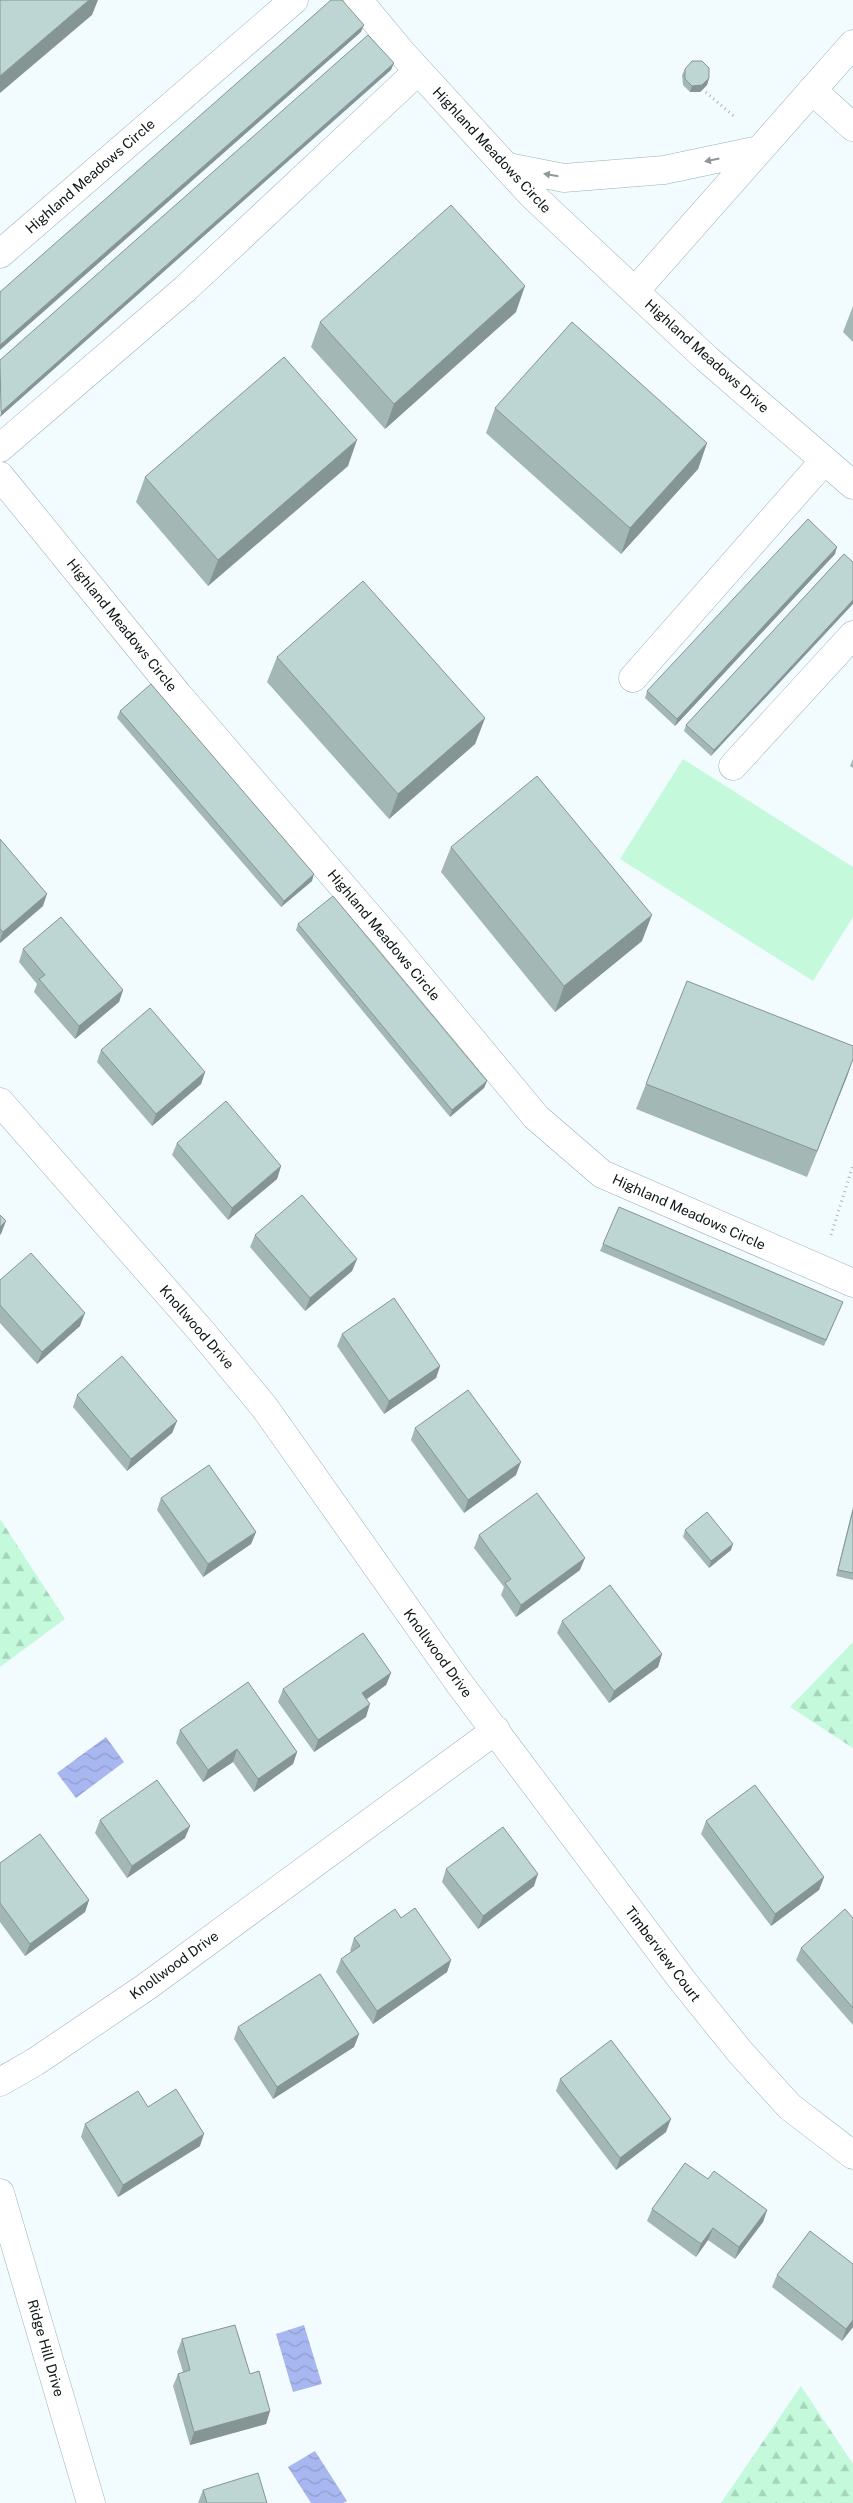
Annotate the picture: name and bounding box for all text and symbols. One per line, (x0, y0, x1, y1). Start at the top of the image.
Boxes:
street label: Highland Meadows Circle (430, 84, 554, 216)
street label: Highland Meadows Circle (22, 116, 158, 236)
one-way arrow (704, 156, 719, 164)
one-way arrow (542, 171, 558, 179)
street label: Highland Meadows Drive (642, 296, 772, 416)
street label: Highland Meadows Circle (64, 556, 180, 695)
street label: Highland Meadows Circle (325, 866, 443, 1004)
street label: Highland Meadows Circle (610, 1171, 768, 1253)
street label: Knollwood Drive (156, 1282, 238, 1372)
street label: Knollwood Drive (401, 1606, 475, 1700)
street label: Timberview Court (622, 1903, 704, 2005)
street label: Knollwood Drive (127, 1928, 221, 2002)
street label: Ridge Hill Drive (24, 2298, 68, 2398)

